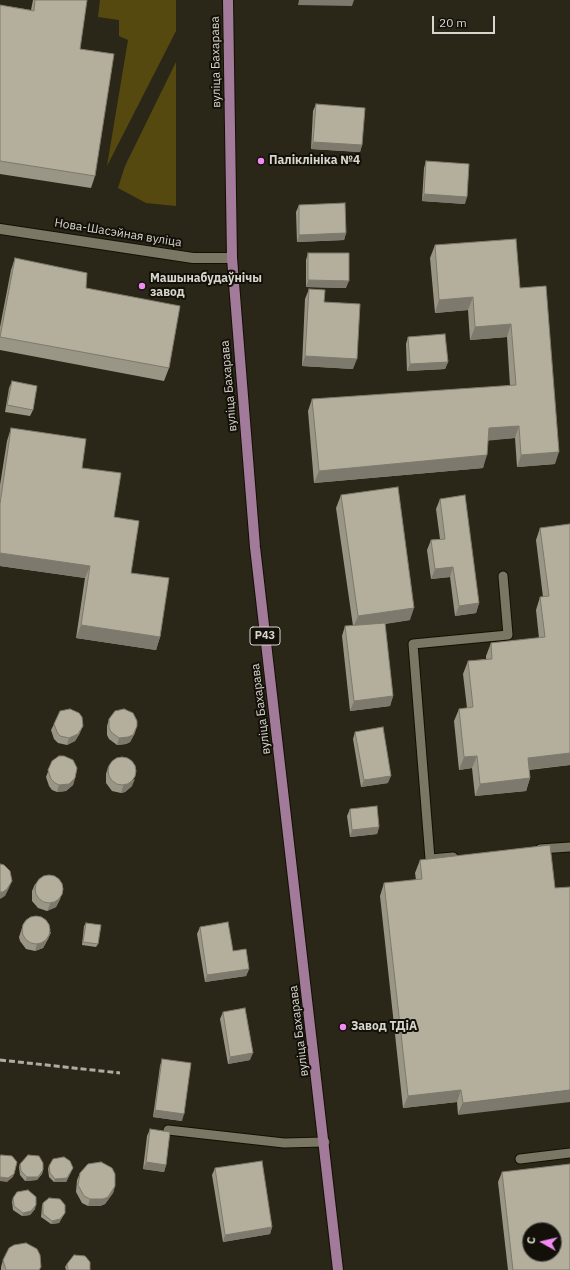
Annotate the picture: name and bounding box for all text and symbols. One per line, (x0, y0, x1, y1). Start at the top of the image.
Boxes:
scale bar (434, 8, 497, 34)
text: 20 m (439, 15, 467, 30)
street label: вуліца Бахарава (208, 16, 224, 108)
place label: Паліклініка №4 (269, 154, 360, 168)
marker: Паліклініка №4 (256, 156, 266, 166)
street label: Нова-Шасэйная вуліца (53, 216, 183, 250)
place label: Машынабудаўнічы завод (150, 272, 262, 300)
marker: Машынабудаўнічы завод (137, 281, 147, 291)
street label: вуліца Бахарава (218, 340, 240, 432)
road number: Р43 (250, 627, 280, 645)
street label: вуліца Бахарава (248, 663, 274, 755)
street label: вуліца Бахарава (286, 985, 312, 1077)
place label: Завод ТДіА (351, 1020, 417, 1034)
marker: Завод ТДіА (338, 1022, 348, 1032)
north arrow (522, 1222, 562, 1262)
text: С (524, 1236, 539, 1245)

